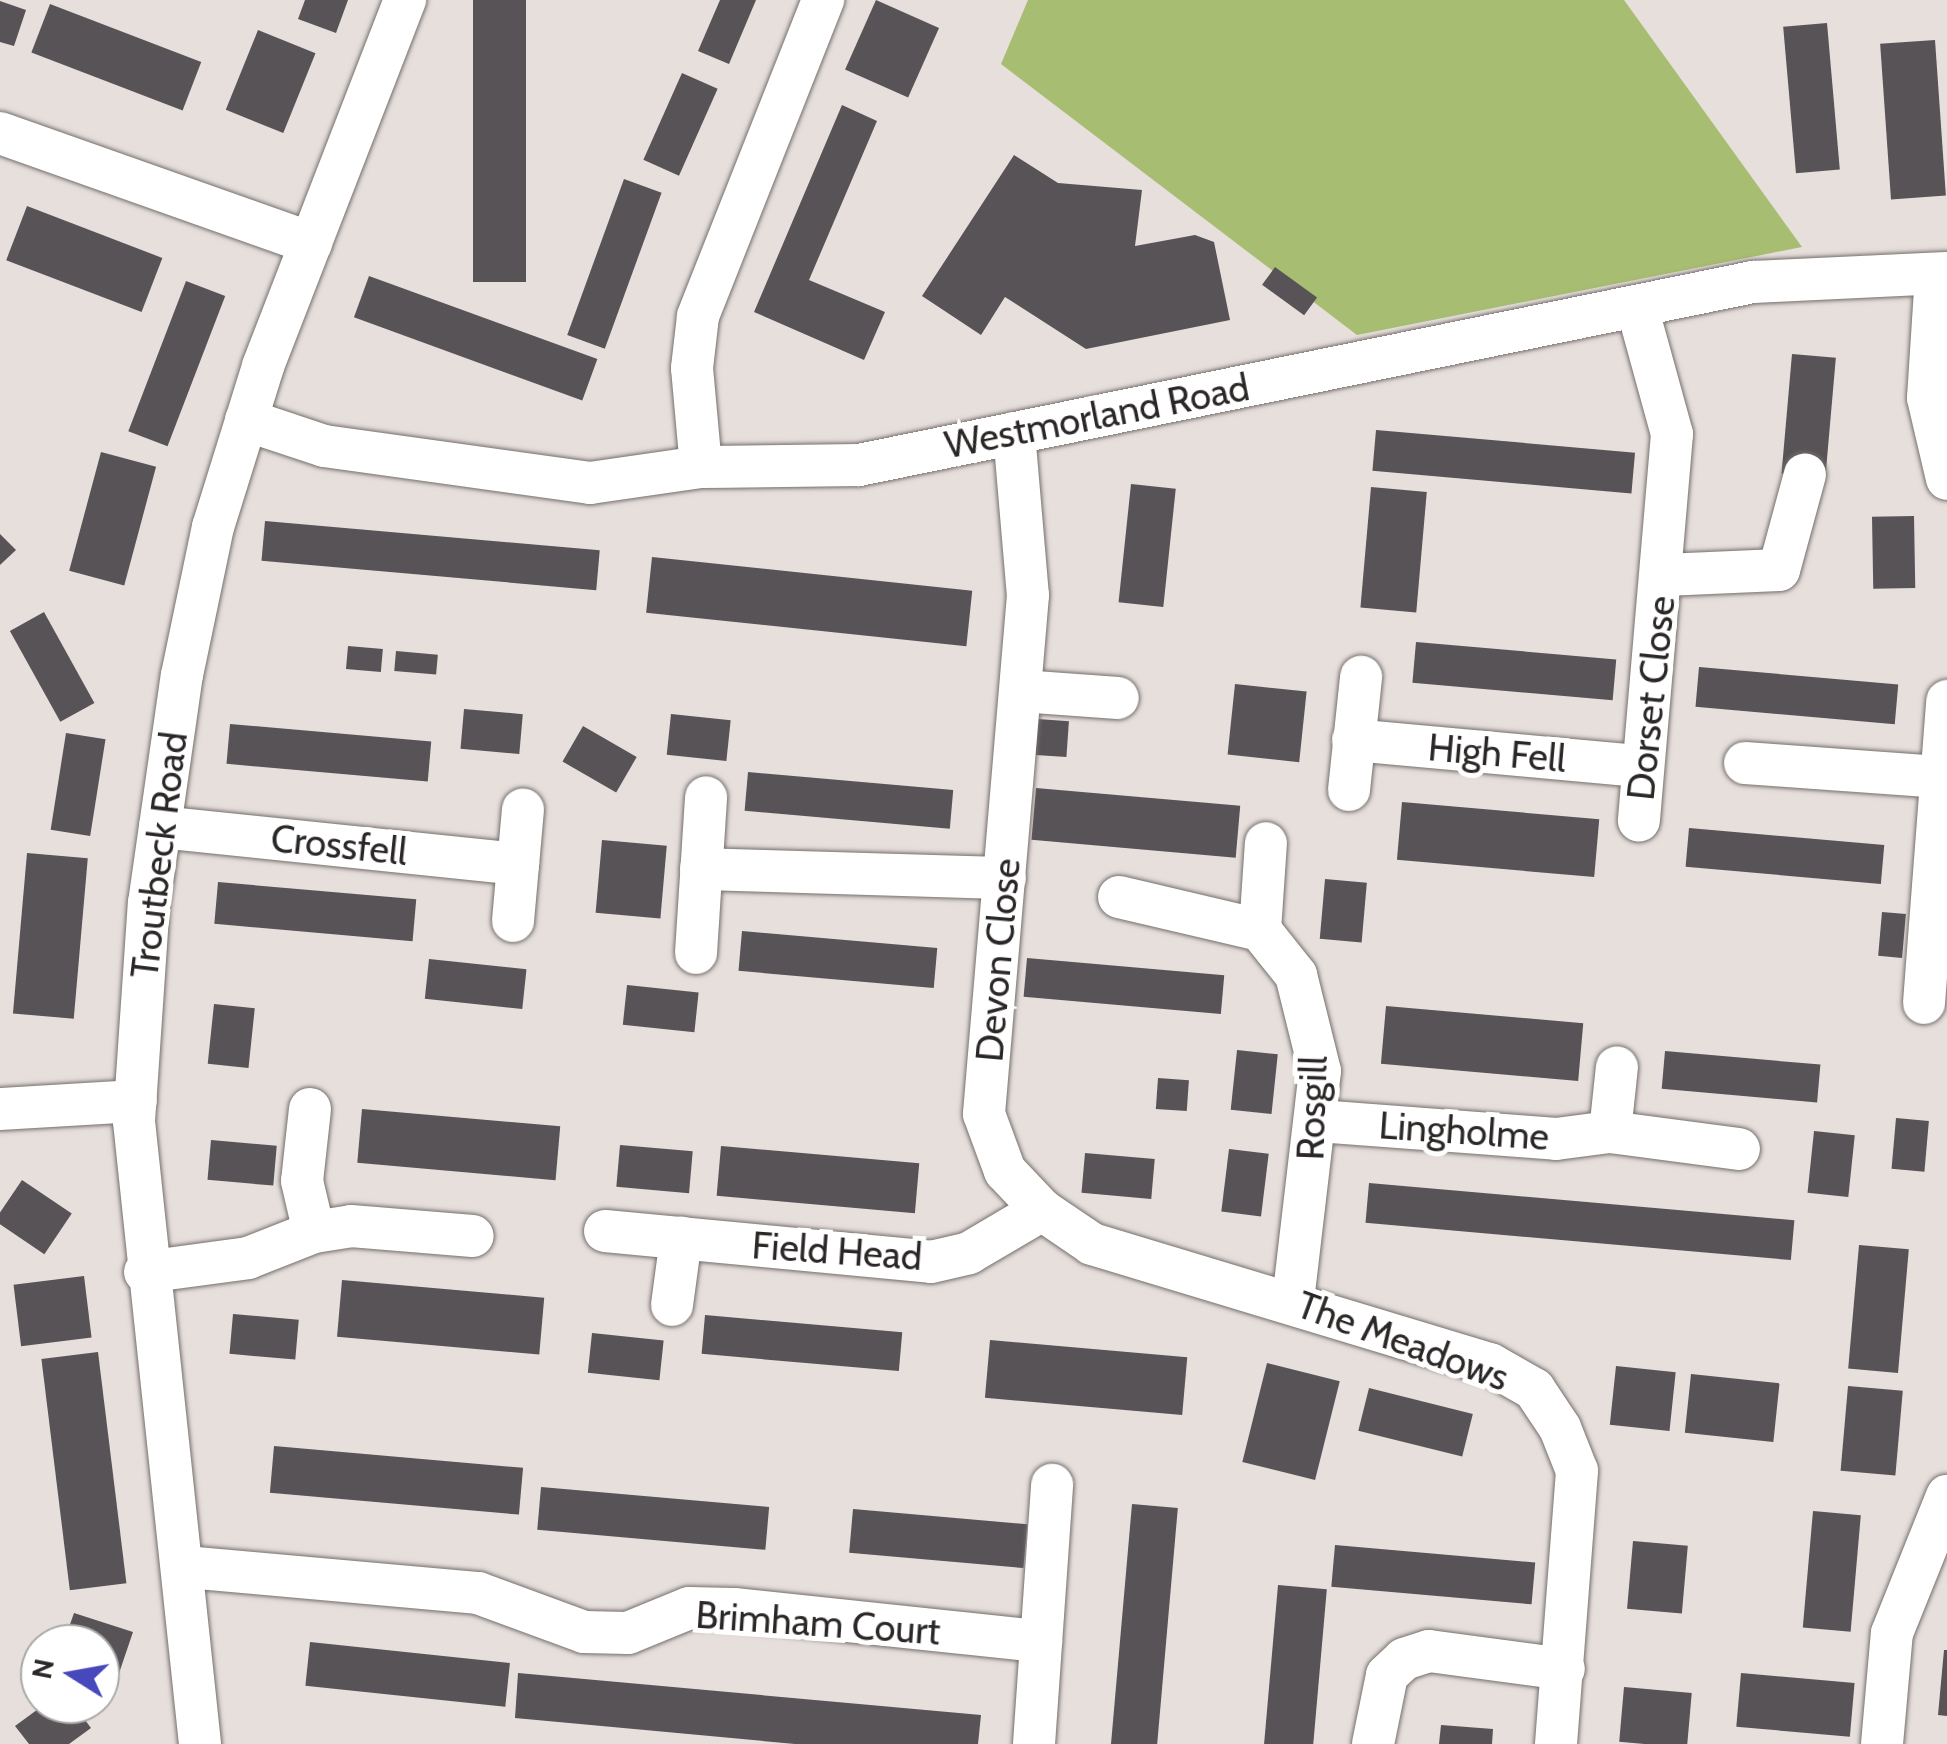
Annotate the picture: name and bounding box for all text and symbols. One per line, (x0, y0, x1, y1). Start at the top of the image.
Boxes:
street label: Westmorland Road (941, 364, 1253, 468)
street label: Dorset Close (1618, 594, 1684, 802)
street label: High Fell (1426, 724, 1568, 782)
street label: Troutbeck Road (121, 729, 197, 981)
street label: Crossfell (269, 815, 409, 875)
street label: Devon Close (966, 856, 1030, 1064)
street label: Rosgill (1287, 1055, 1337, 1161)
street label: Lingholme (1377, 1102, 1551, 1160)
street label: Field Head (750, 1222, 924, 1280)
street label: The Meadows (1291, 1282, 1515, 1400)
street label: Brimham Court (694, 1592, 942, 1654)
north arrow (20, 1624, 120, 1724)
text: N (24, 1656, 61, 1682)

